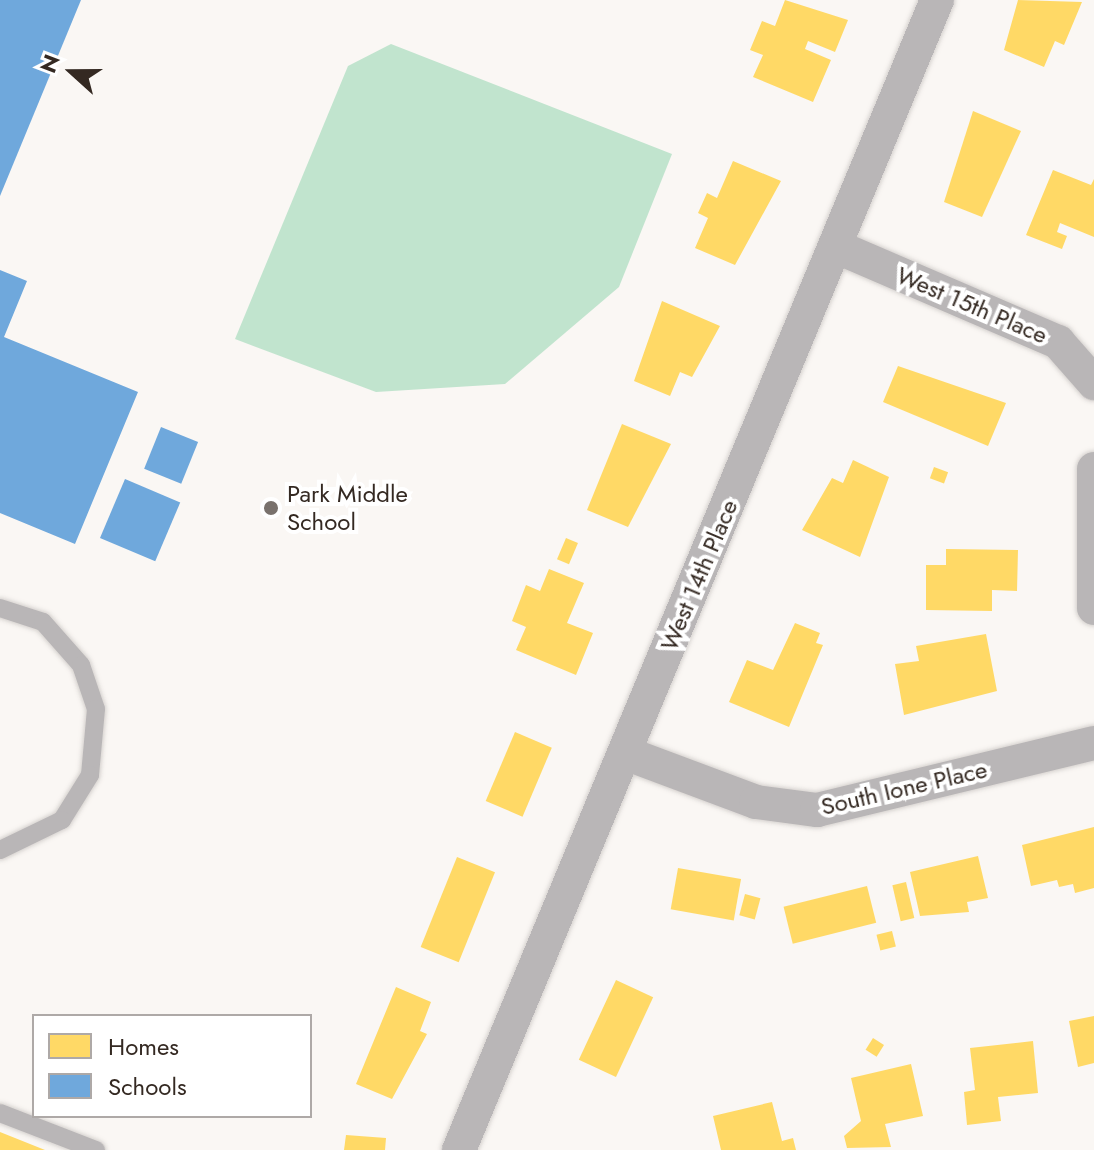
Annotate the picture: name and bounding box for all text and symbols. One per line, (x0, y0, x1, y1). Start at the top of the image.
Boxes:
north arrow (32, 32, 112, 112)
text: N (32, 50, 68, 77)
street label: West 15th Place (892, 260, 1052, 350)
place label: Park Middle School (287, 480, 408, 536)
street label: West 14th Place (654, 495, 744, 655)
marker: Park Middle School (262, 499, 280, 517)
street label: South Ione Place (818, 755, 990, 821)
legend (32, 1014, 312, 1118)
text: Homes (108, 1029, 179, 1064)
text: Schools (108, 1069, 187, 1104)

